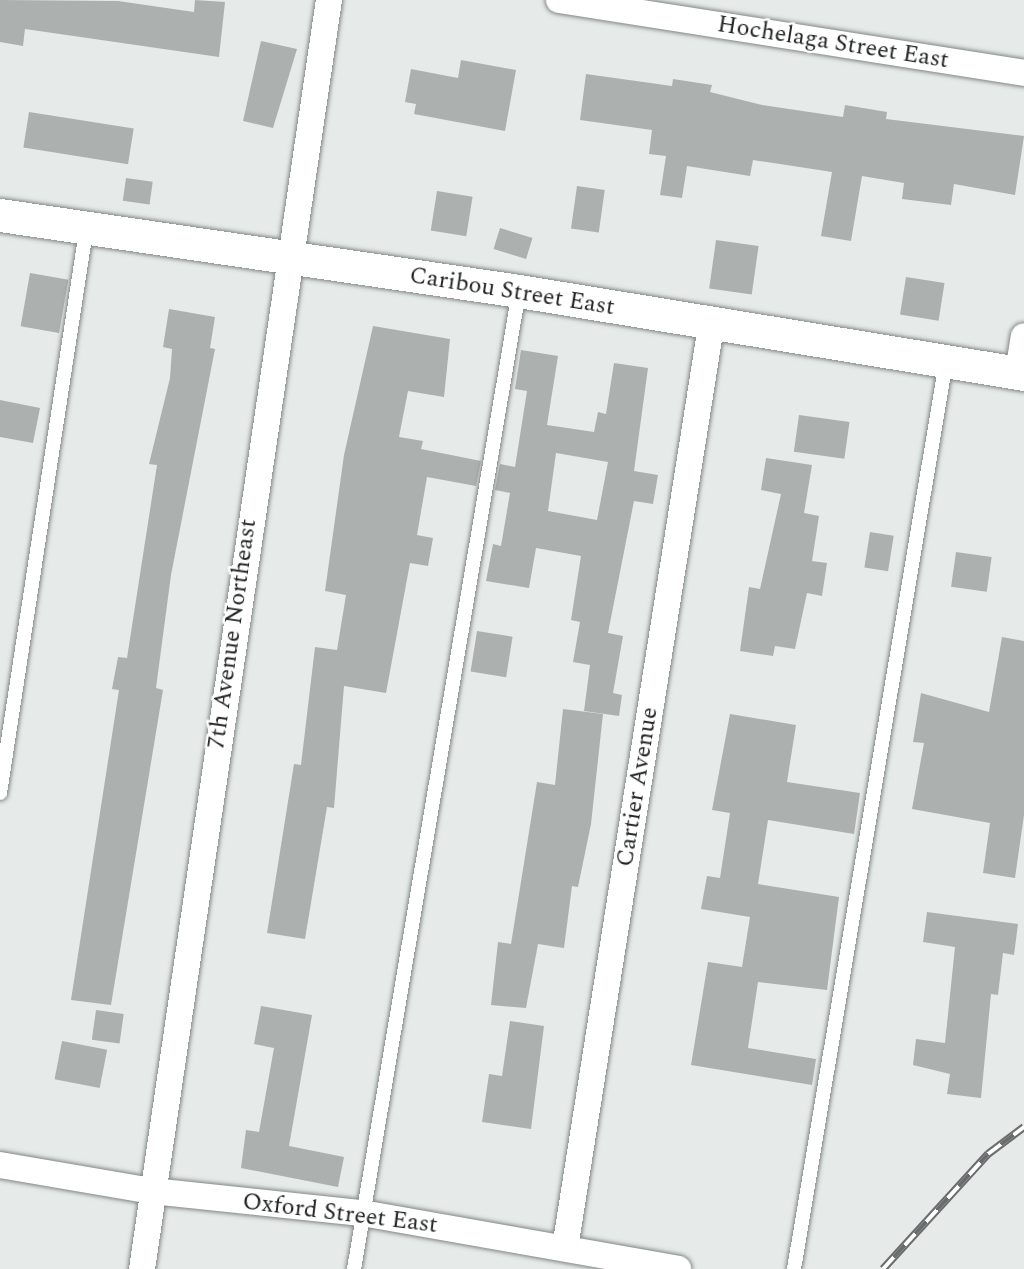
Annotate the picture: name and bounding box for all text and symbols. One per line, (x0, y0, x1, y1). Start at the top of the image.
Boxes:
street label: Hochelaga Street East (715, 10, 951, 76)
street label: Caribou Street East (407, 262, 617, 322)
street label: 7th Avenue Northeast (203, 517, 263, 751)
street label: Cartier Avenue (611, 705, 665, 869)
street label: Oxford Street East (241, 1188, 439, 1240)

